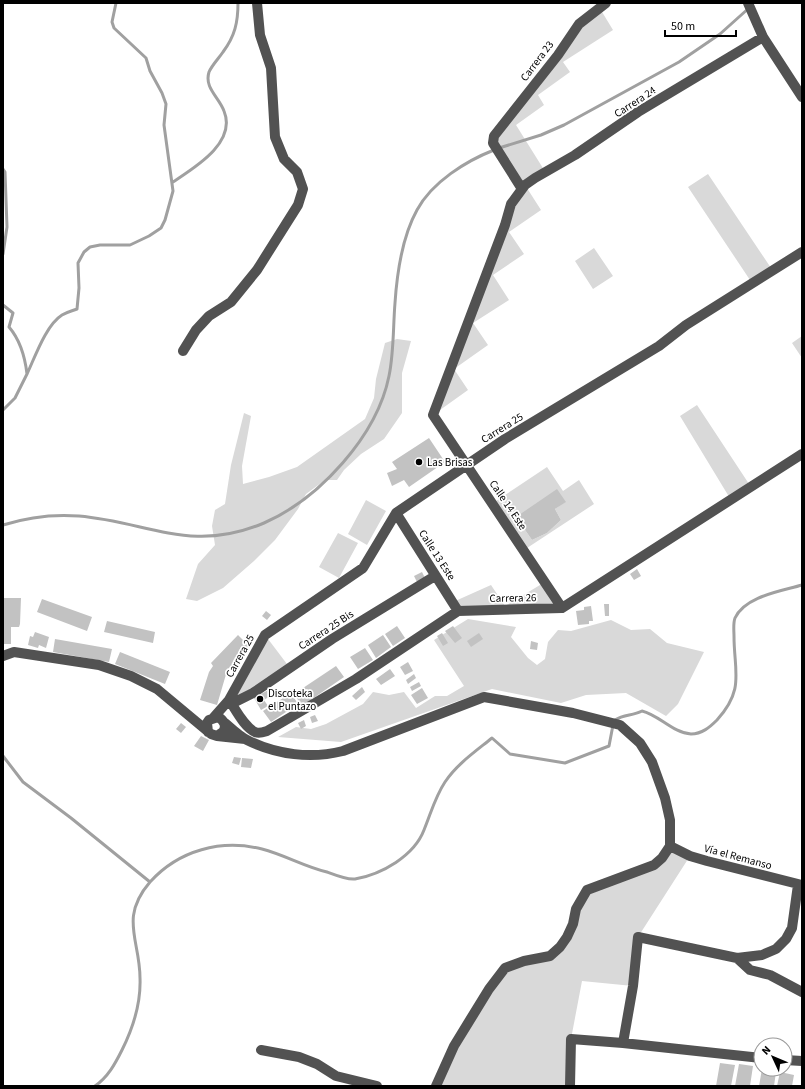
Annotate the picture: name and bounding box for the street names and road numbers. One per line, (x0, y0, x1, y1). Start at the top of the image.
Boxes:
street label: Carrera 23 (517, 38, 557, 84)
street label: Carrera 24 (611, 83, 659, 121)
street label: Carrera 25 (478, 409, 526, 447)
street label: Calle 14 Este (486, 477, 531, 533)
street label: Calle 13 Este (415, 527, 459, 584)
street label: Carrera 26 (489, 590, 537, 606)
street label: Carrera 25 Bis (295, 606, 357, 653)
street label: Carrera 25 (222, 632, 258, 680)
street label: Vía el Remanso (702, 841, 774, 873)

